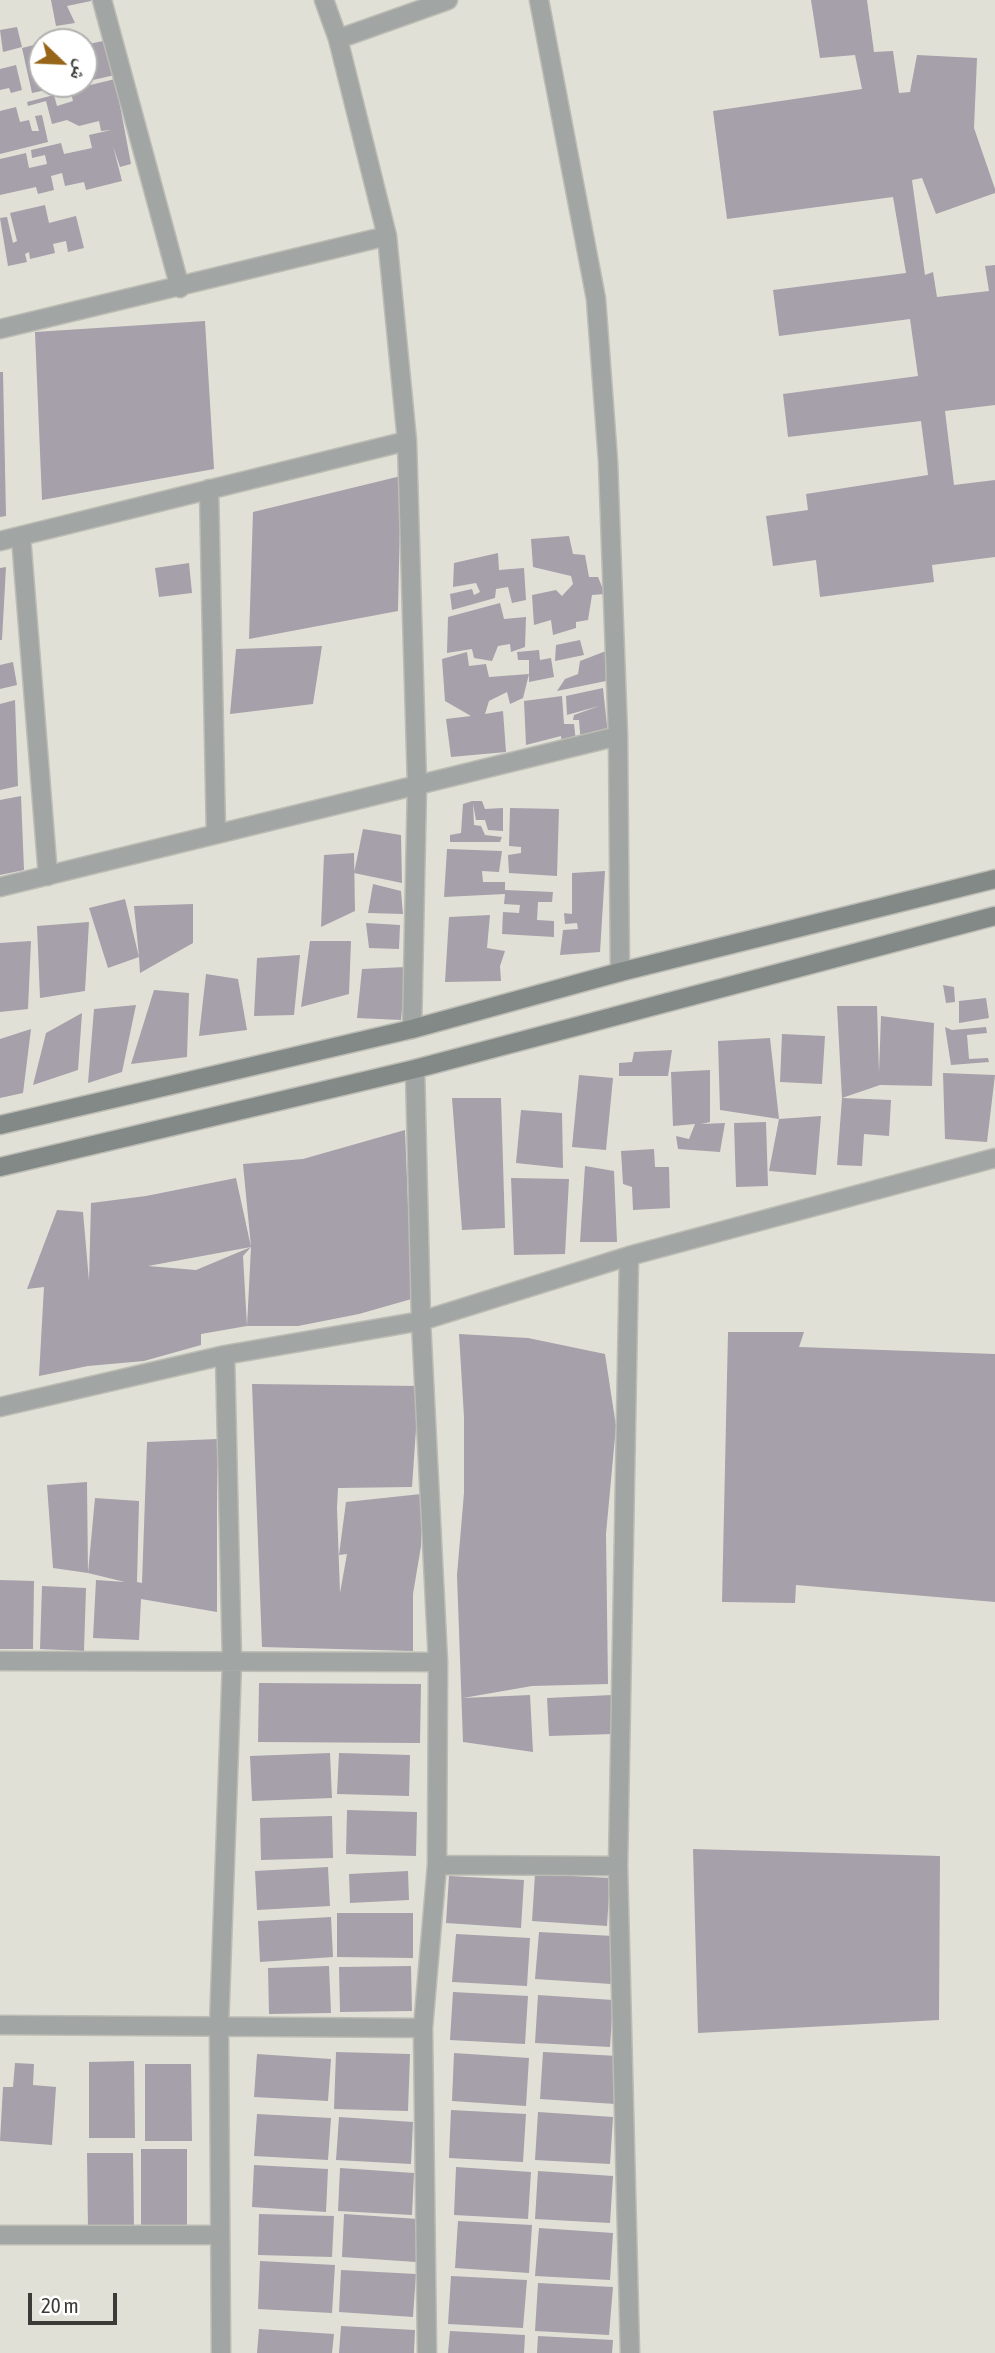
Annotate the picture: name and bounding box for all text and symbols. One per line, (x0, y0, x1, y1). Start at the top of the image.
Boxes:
north arrow (28, 28, 98, 98)
text: ش (66, 57, 95, 84)
scale bar (32, 2280, 121, 2324)
text: 20 m (41, 2293, 79, 2317)

